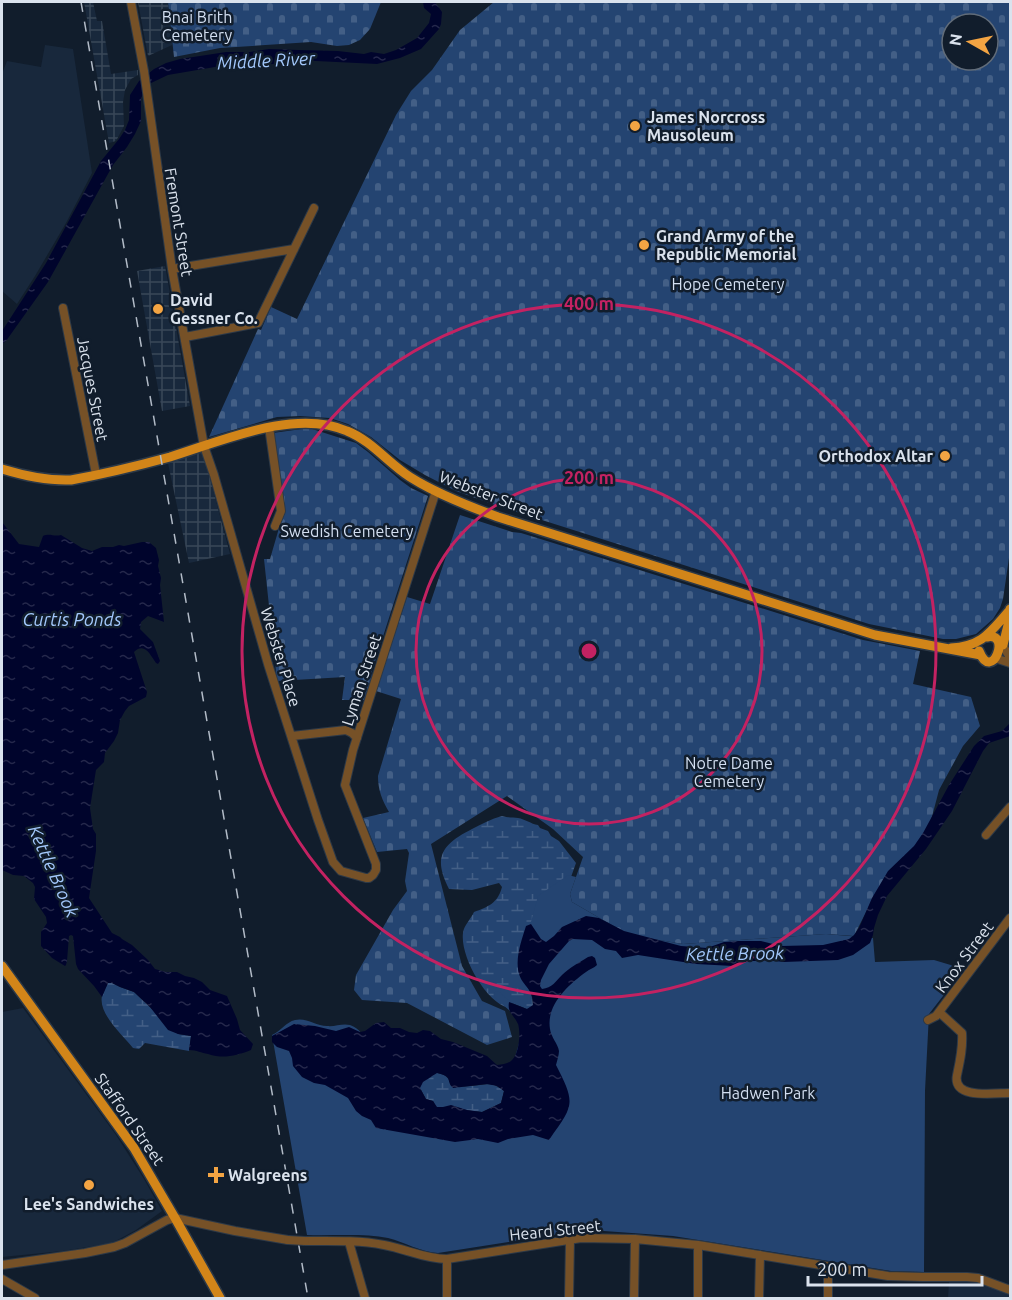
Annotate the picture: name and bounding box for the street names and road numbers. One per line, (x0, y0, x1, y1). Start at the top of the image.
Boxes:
street label: Fremont Street (162, 166, 197, 278)
street label: Jacques Street (74, 335, 112, 443)
street label: Webster Street (437, 467, 546, 523)
street label: Webster Place (257, 605, 305, 709)
street label: Lyman Street (338, 631, 384, 728)
street label: Knox Street (931, 917, 997, 996)
street label: Stafford Street (92, 1070, 169, 1169)
street label: Heard Street (508, 1216, 602, 1244)

